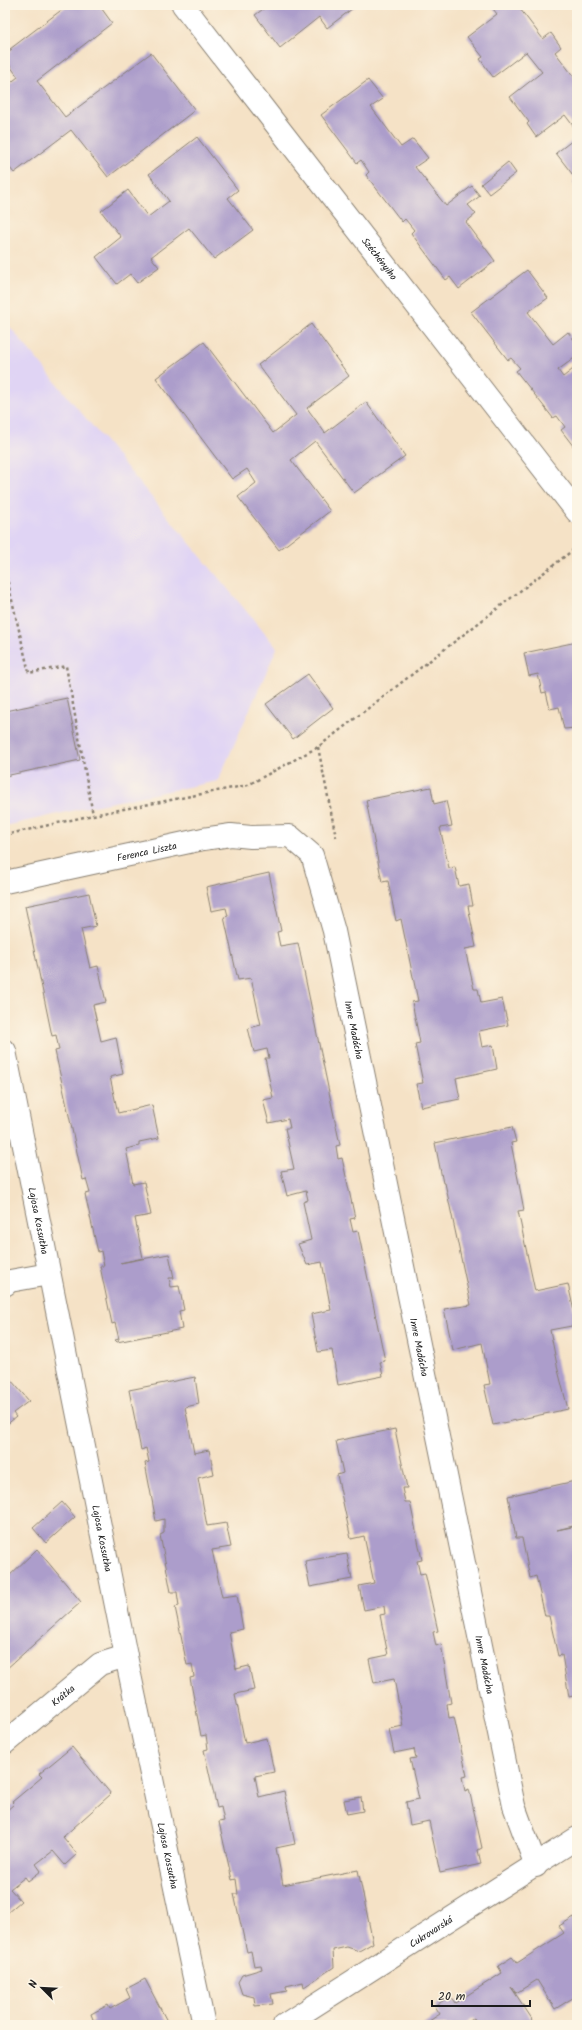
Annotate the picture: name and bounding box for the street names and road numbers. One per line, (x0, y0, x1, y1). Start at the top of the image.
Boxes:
street label: Széchényiho (357, 234, 401, 284)
street label: Ferenca Liszta (115, 838, 179, 867)
street label: Imre Madácha (339, 999, 367, 1061)
street label: Lajosa Kossutha (23, 1186, 53, 1256)
street label: Imre Madácha (405, 1316, 433, 1378)
street label: Lajosa Kossutha (87, 1504, 116, 1574)
street label: Imre Madácha (470, 1634, 498, 1696)
street label: Krátka (48, 1681, 79, 1711)
street label: Lajosa Kossutha (152, 1821, 182, 1891)
street label: Cukrovarská (406, 1912, 457, 1952)

